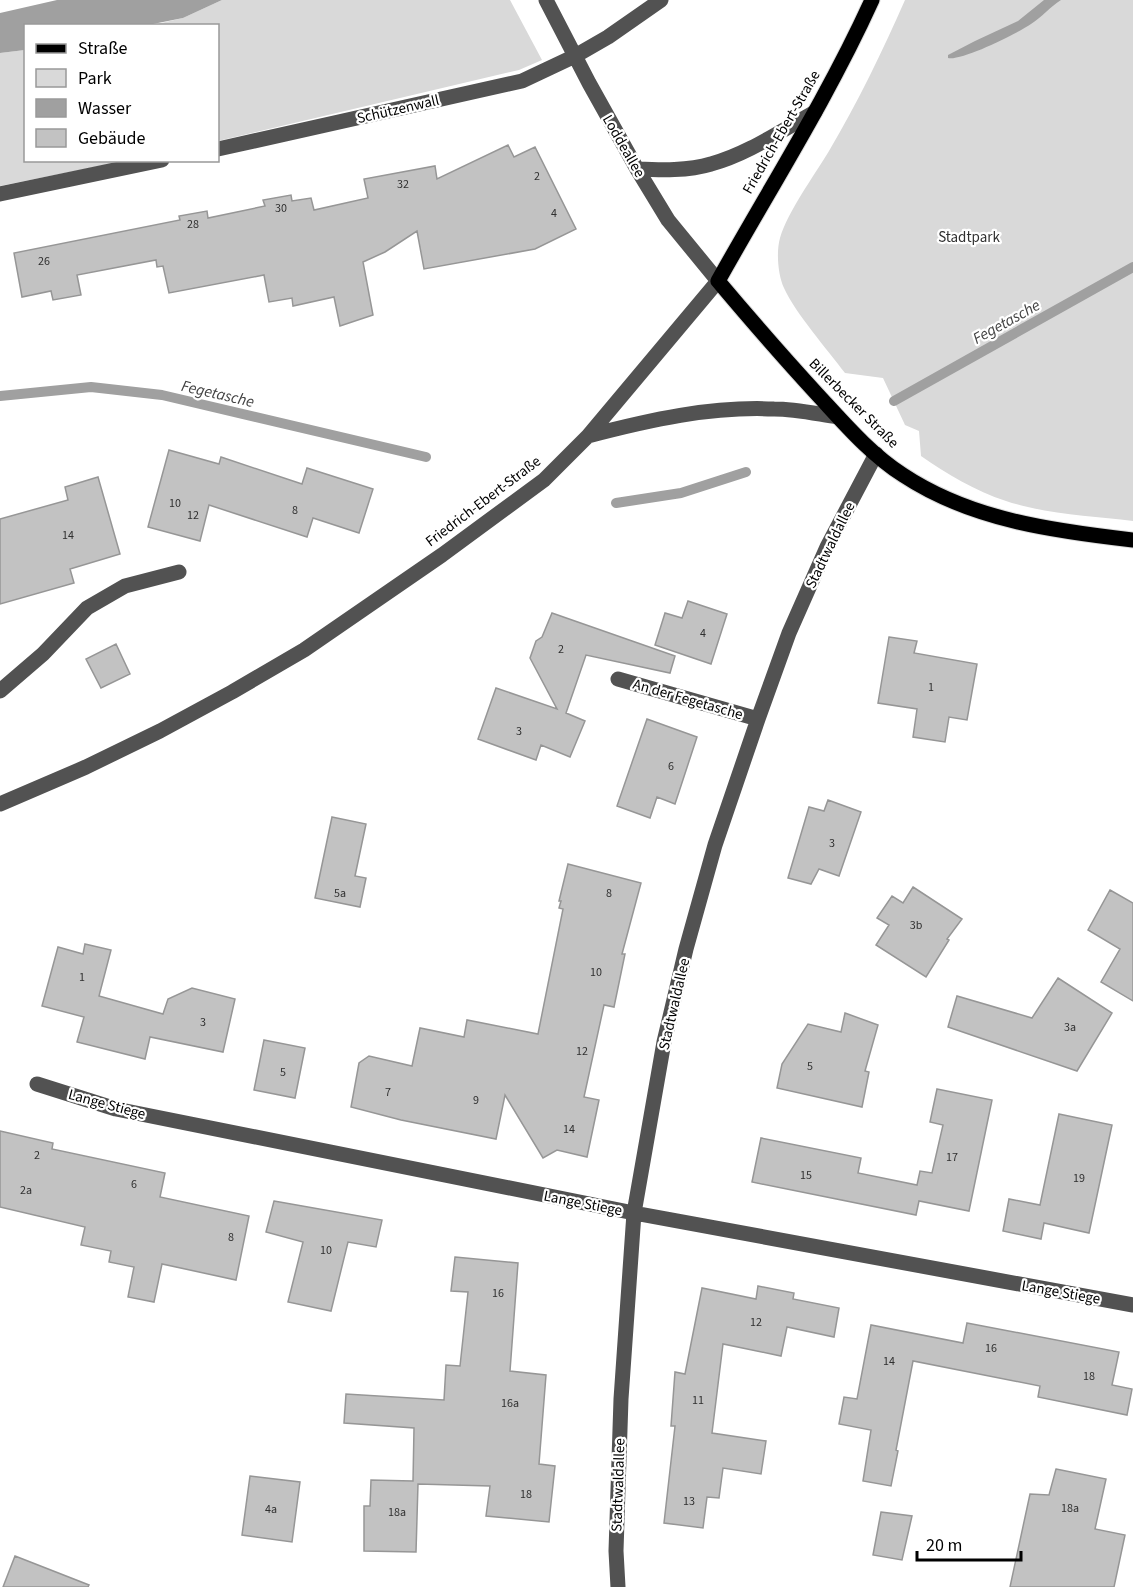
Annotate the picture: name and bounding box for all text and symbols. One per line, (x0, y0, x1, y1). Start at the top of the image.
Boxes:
legend (24, 24, 219, 162)
text: Straße (78, 36, 128, 61)
text: Park (78, 66, 112, 91)
street label: Friedrich-Ebert-Straße (737, 67, 825, 198)
street label: Schützenwall (355, 90, 442, 129)
text: Wasser (78, 96, 132, 121)
street label: Loddeallee (597, 111, 650, 181)
text: Gebäude (78, 126, 146, 151)
house number: 2 (534, 168, 540, 185)
house number: 32 (397, 176, 409, 193)
house number: 30 (275, 200, 287, 217)
house number: 4 (551, 205, 557, 222)
house number: 28 (187, 216, 199, 233)
park label: Stadtpark (938, 227, 1000, 248)
house number: 26 (38, 253, 50, 270)
water label: Fegetasche (969, 294, 1044, 349)
street label: Billerbecker Straße (804, 354, 903, 453)
water label: Fegetasche (179, 375, 257, 413)
street label: Friedrich-Ebert-Straße (421, 451, 545, 552)
house number: 10 (169, 495, 181, 512)
street label: Stadtwaldallee (800, 498, 860, 592)
house number: 8 (292, 502, 298, 519)
house number: 12 (187, 507, 199, 524)
house number: 14 (62, 527, 74, 544)
house number: 4 (700, 625, 706, 642)
house number: 2 (558, 641, 564, 658)
street label: An der Fegetasche (630, 674, 745, 725)
house number: 1 (928, 679, 934, 696)
house number: 3 (516, 723, 522, 740)
house number: 6 (668, 758, 674, 775)
house number: 3 (829, 835, 835, 852)
house number: 5a (334, 885, 346, 902)
house number: 8 (606, 885, 612, 902)
house number: 3b (910, 917, 923, 934)
street label: Stadtwaldallee (654, 956, 695, 1052)
house number: 10 (590, 964, 602, 981)
house number: 1 (79, 969, 85, 986)
house number: 3 (200, 1014, 206, 1031)
house number: 3a (1064, 1019, 1076, 1036)
house number: 12 (576, 1043, 588, 1060)
house number: 5 (807, 1058, 813, 1075)
house number: 5 (280, 1064, 286, 1081)
street label: Lange Stiege (66, 1084, 148, 1125)
house number: 7 (385, 1084, 391, 1101)
house number: 9 (473, 1092, 479, 1109)
house number: 14 (563, 1121, 575, 1138)
house number: 2 (34, 1147, 40, 1164)
house number: 17 (946, 1149, 958, 1166)
house number: 15 (800, 1167, 812, 1184)
house number: 19 (1073, 1170, 1085, 1187)
house number: 6 (131, 1176, 137, 1193)
house number: 2a (20, 1182, 32, 1199)
street label: Lange Stiege (542, 1186, 624, 1221)
house number: 8 (228, 1229, 234, 1246)
house number: 10 (320, 1242, 332, 1259)
street label: Lange Stiege (1020, 1275, 1102, 1310)
house number: 16 (492, 1285, 504, 1302)
house number: 12 (750, 1314, 762, 1331)
house number: 16 (985, 1340, 997, 1357)
house number: 14 (883, 1353, 895, 1370)
house number: 18 (1083, 1368, 1095, 1385)
house number: 11 (692, 1392, 704, 1409)
house number: 16a (501, 1395, 519, 1412)
street label: Stadtwaldallee (606, 1438, 631, 1532)
house number: 18 (520, 1486, 532, 1503)
house number: 13 (683, 1493, 695, 1510)
house number: 18a (1061, 1500, 1079, 1517)
house number: 4a (265, 1501, 277, 1518)
house number: 18a (388, 1504, 406, 1521)
scale bar (917, 1524, 1020, 1562)
text: 20 m (926, 1533, 962, 1558)

